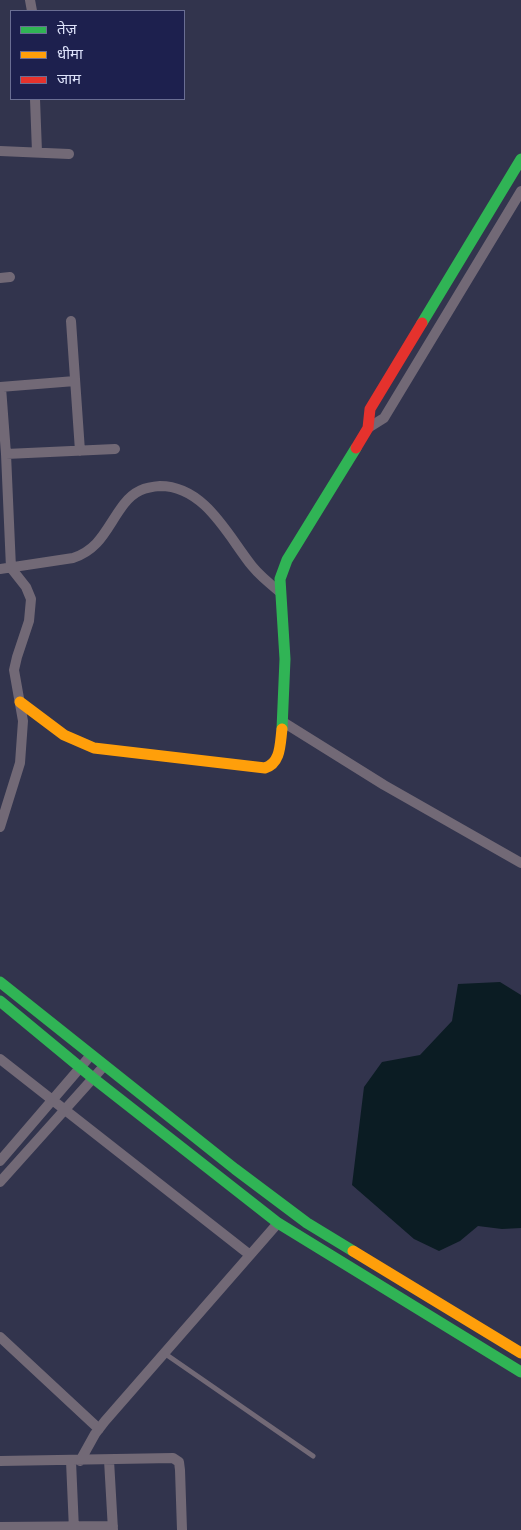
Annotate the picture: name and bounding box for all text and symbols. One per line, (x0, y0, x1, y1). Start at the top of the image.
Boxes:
legend (10, 10, 185, 100)
text: तेज़ (57, 19, 77, 38)
text: धीमा (57, 44, 83, 63)
text: जाम (57, 69, 81, 88)

